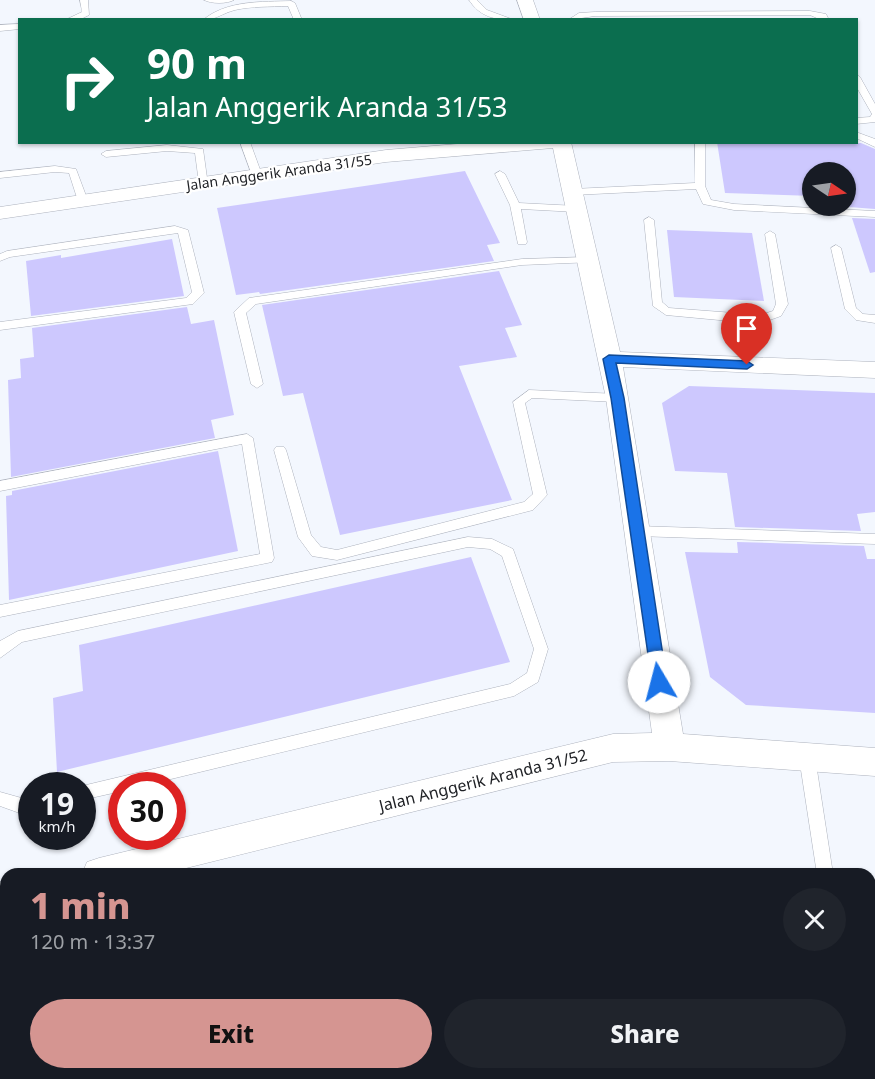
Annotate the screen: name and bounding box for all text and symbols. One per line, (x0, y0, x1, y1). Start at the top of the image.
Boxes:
text: 90 m (147, 34, 247, 91)
icon: right (48, 42, 126, 120)
text: Jalan Anggerik Aranda 31/53 (147, 88, 508, 125)
street label: Jalan Anggerik Aranda 31/55 (183, 150, 373, 195)
north arrow (802, 162, 856, 216)
map controls (802, 162, 856, 216)
pin (721, 303, 772, 365)
icon: arrive (730, 312, 763, 345)
position arrow (627, 650, 691, 714)
street label: Jalan Anggerik Aranda 31/52 (375, 743, 589, 817)
speed limit sign: 30 (108, 772, 186, 850)
text: 19 (40, 783, 74, 824)
text: km/h (39, 816, 75, 836)
text: 1 min (30, 881, 131, 930)
button: close (783, 888, 846, 951)
text: 120 m · 13:37 (30, 928, 155, 955)
button: Exit (30, 999, 432, 1068)
button: Share (444, 999, 846, 1068)

